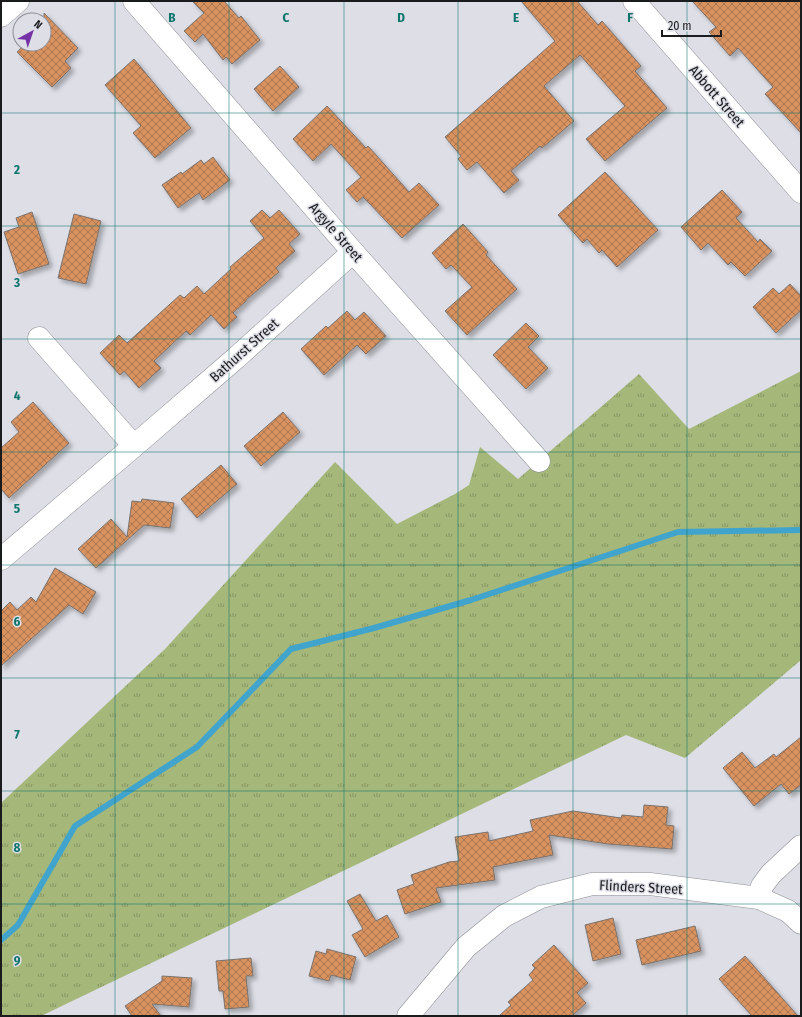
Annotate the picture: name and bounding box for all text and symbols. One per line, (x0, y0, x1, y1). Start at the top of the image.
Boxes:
text: B (168, 10, 176, 25)
text: C (283, 10, 290, 25)
text: D (397, 10, 405, 25)
text: E (513, 10, 519, 25)
text: F (627, 10, 633, 25)
north arrow (12, 12, 52, 52)
scale bar (662, 12, 721, 38)
text: N (31, 18, 45, 32)
text: 20 m (668, 19, 692, 33)
street label: Abbott Street (685, 62, 748, 131)
text: 2 (13, 162, 20, 177)
street label: Argyle Street (305, 199, 366, 266)
text: 3 (13, 275, 20, 290)
street label: Bathurst Street (206, 315, 283, 386)
text: 4 (14, 388, 21, 403)
text: 5 (14, 501, 20, 516)
text: 6 (14, 614, 21, 629)
text: 7 (14, 727, 20, 742)
text: 8 (14, 840, 21, 855)
street label: Flinders Street (599, 877, 683, 898)
text: 9 (14, 953, 21, 968)

